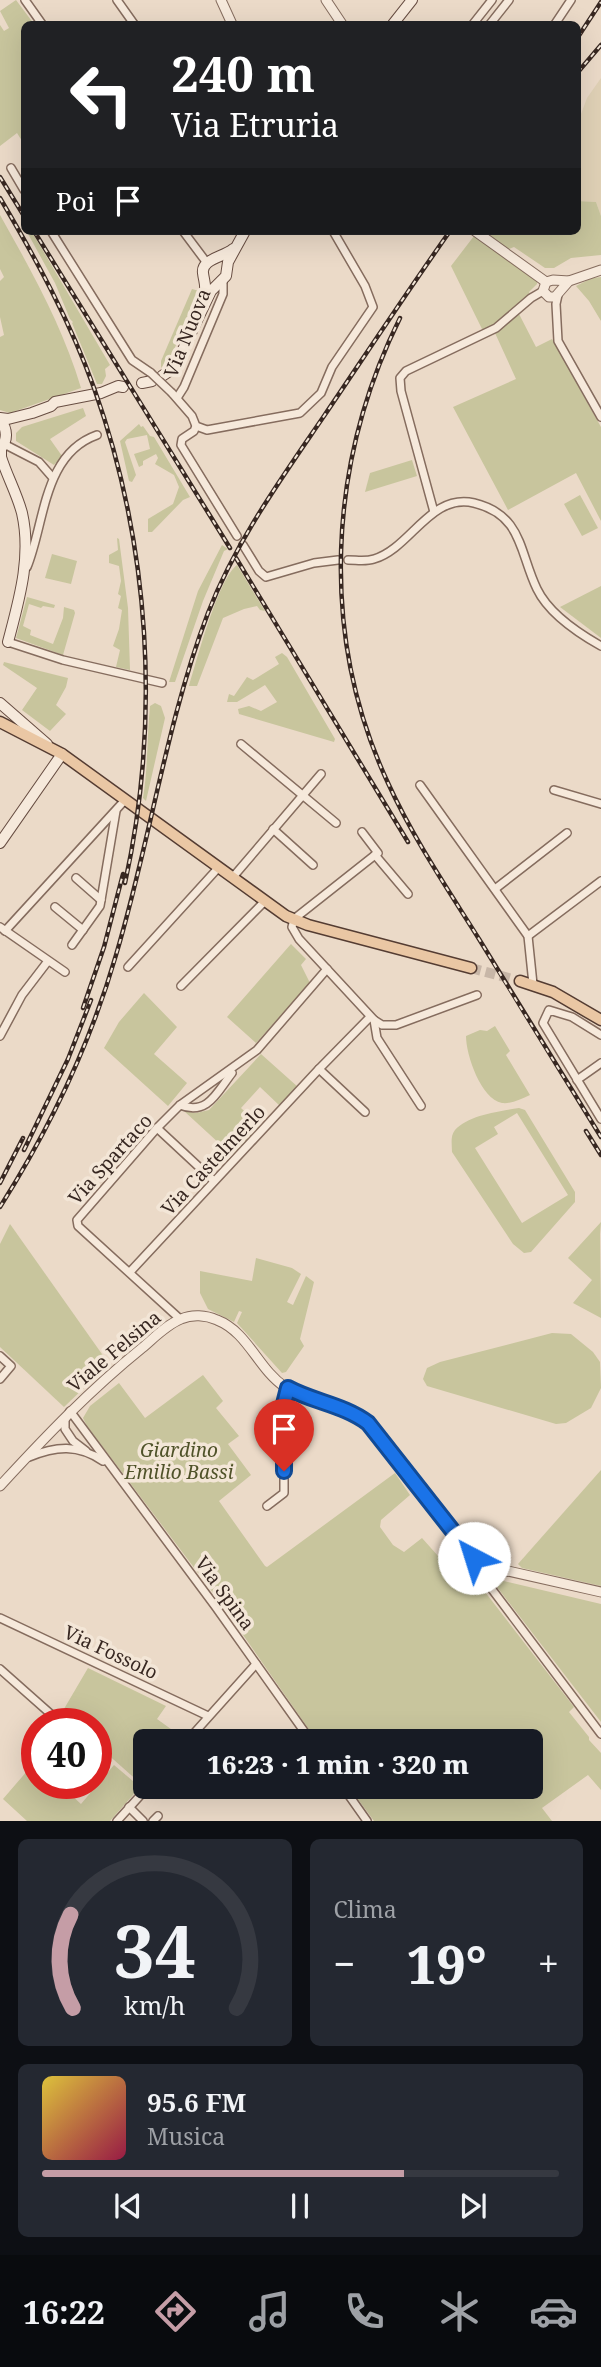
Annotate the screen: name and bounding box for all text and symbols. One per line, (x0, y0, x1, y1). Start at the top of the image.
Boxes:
text: 240 m (171, 40, 315, 106)
icon: left (56, 49, 147, 140)
text: Via Etruria (171, 103, 339, 146)
icon: arrive (109, 182, 147, 220)
text: Poi (56, 183, 95, 219)
street label: Via Nuova (157, 285, 217, 381)
street label: Via Castelmerlo (155, 1099, 271, 1221)
street label: Via Spartaco (62, 1108, 158, 1210)
street label: Viale Felsina (62, 1304, 166, 1398)
pin (254, 1399, 314, 1471)
icon: arrive (265, 1410, 303, 1448)
park label: Giardino Emilio Bassi (124, 1437, 234, 1485)
position arrow (437, 1521, 511, 1595)
street label: Via Spina (189, 1551, 261, 1635)
street label: Via Fossolo (60, 1619, 162, 1685)
speed limit sign: 40 (21, 1708, 112, 1799)
text: 16:23 · 1 min · 320 m (207, 1746, 469, 1782)
text: Clima (334, 1893, 397, 1925)
text: 34 (114, 1901, 196, 2000)
text: 19° (407, 1928, 487, 1999)
text: − (334, 1937, 356, 1989)
text: + (538, 1937, 559, 1989)
text: km/h (124, 1988, 186, 2022)
text: 95.6 FM (147, 2084, 246, 2120)
text: Musica (147, 2120, 225, 2152)
icon: previous (109, 2187, 147, 2225)
icon: pause (281, 2187, 319, 2225)
icon: next (454, 2187, 492, 2225)
icon: directions (151, 2287, 200, 2336)
icon: music (245, 2287, 294, 2336)
icon: phone (340, 2287, 389, 2336)
icon: climate (435, 2287, 484, 2336)
icon: car (529, 2287, 578, 2336)
text: 16:22 (23, 2290, 105, 2333)

